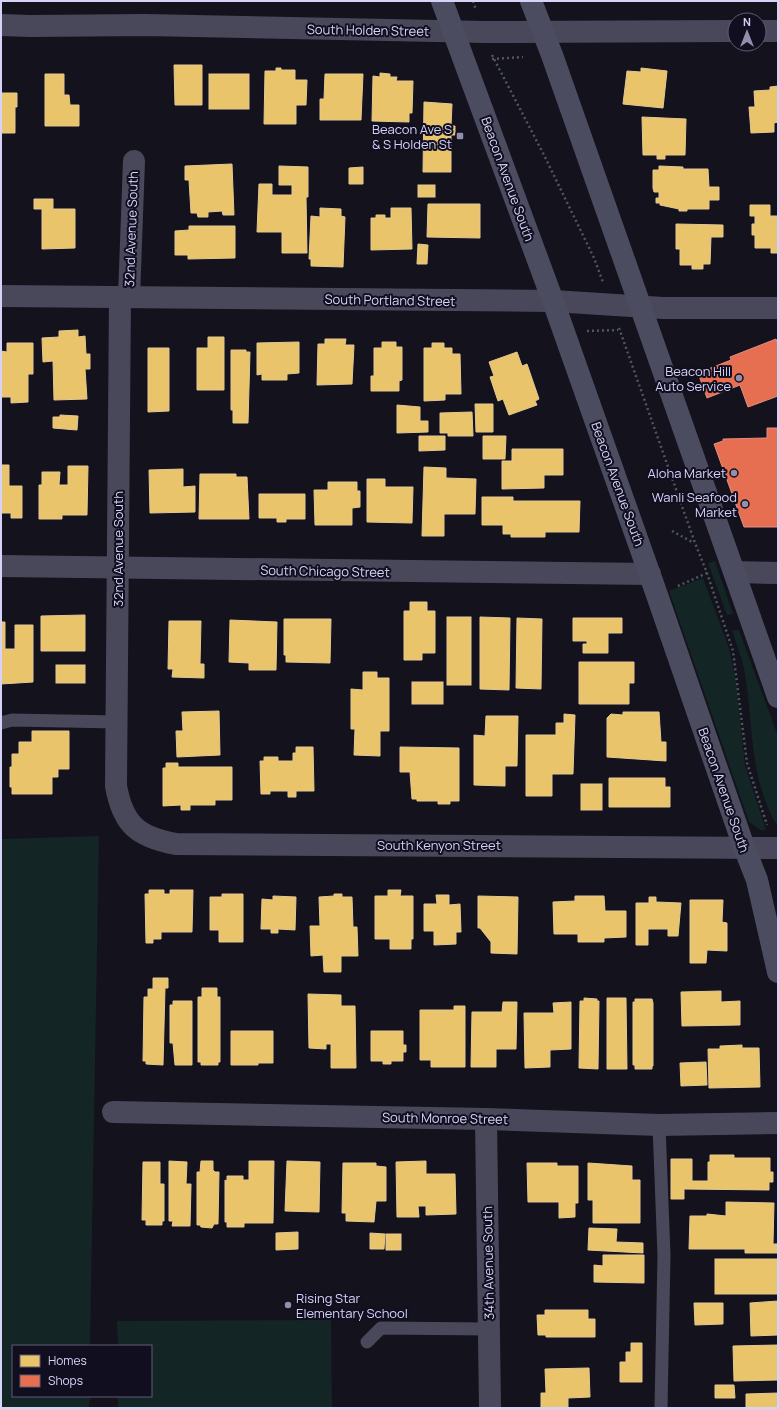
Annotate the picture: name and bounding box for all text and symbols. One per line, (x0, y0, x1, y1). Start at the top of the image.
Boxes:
north arrow (727, 12, 767, 52)
text: N (743, 14, 751, 29)
street label: South Holden Street (307, 20, 429, 40)
street label: Beacon Avenue South (477, 114, 539, 244)
place label: Beacon Ave S & S Holden St (372, 120, 452, 153)
marker: Beacon Ave S & S Holden St (455, 131, 465, 141)
street label: 32nd Avenue South (120, 171, 142, 287)
street label: South Portland Street (324, 290, 456, 310)
place label: Beacon Hill Auto Service (655, 362, 731, 395)
marker: Beacon Hill Auto Service (734, 373, 744, 383)
street label: Beacon Avenue South (587, 419, 649, 549)
place label: Aloha Market (648, 464, 726, 482)
marker: Aloha Market (729, 468, 739, 478)
place label: Wanli Seafood Market (652, 488, 737, 521)
street label: 32nd Avenue South (109, 491, 127, 607)
marker: Wanli Seafood Market (740, 499, 750, 509)
street label: South Chicago Street (260, 561, 390, 581)
street label: Beacon Avenue South (694, 725, 754, 855)
street label: South Kenyon Street (377, 836, 501, 854)
street label: South Monroe Street (382, 1108, 508, 1128)
street label: 34th Avenue South (478, 1206, 498, 1320)
place label: Rising Star Elementary School (296, 1289, 408, 1322)
marker: Rising Star Elementary School (283, 1300, 293, 1310)
legend (12, 1345, 152, 1397)
text: Homes (48, 1352, 87, 1369)
text: Shops (48, 1372, 83, 1389)

